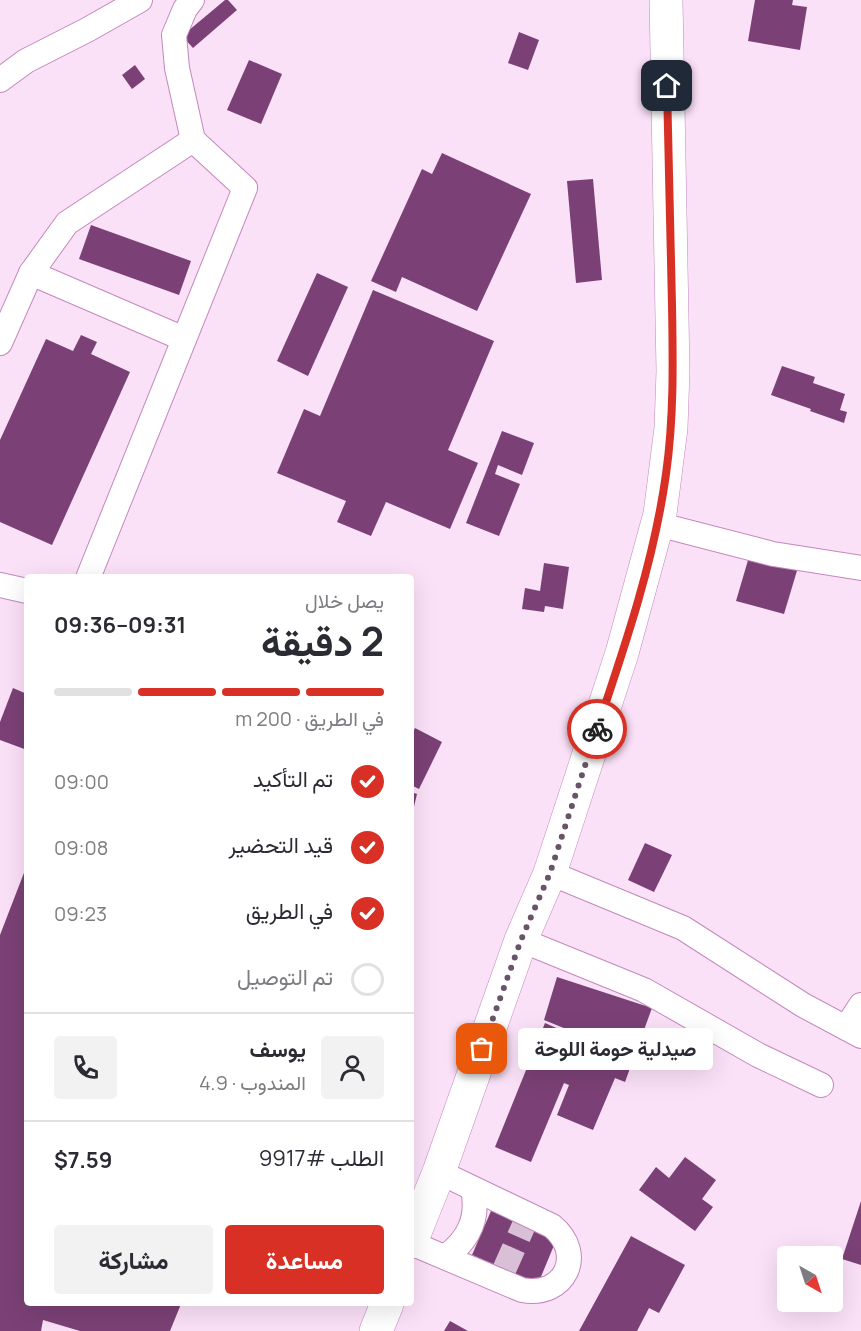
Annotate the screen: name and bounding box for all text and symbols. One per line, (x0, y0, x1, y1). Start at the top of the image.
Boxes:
pin (641, 60, 692, 111)
icon: home (650, 69, 683, 102)
text: يصل خلال (305, 587, 384, 614)
text: 09:31–09:36 (54, 610, 186, 640)
text: 2 دقيقة (261, 614, 384, 668)
courier (567, 699, 627, 759)
text: في الطريق · 200 m (235, 705, 384, 732)
icon: bike (581, 713, 614, 746)
text: تم التأكيد (253, 764, 333, 794)
icon: check (351, 765, 384, 798)
text: 09:00 (54, 768, 109, 795)
text: قيد التحضير (228, 830, 333, 860)
icon: check (351, 831, 384, 864)
text: 09:08 (54, 834, 108, 861)
text: في الطريق (246, 896, 333, 926)
icon: check (351, 897, 384, 930)
text: 09:23 (54, 900, 107, 927)
text: تم التوصيل (237, 962, 333, 992)
pin (456, 1023, 507, 1074)
callout: صيدلية حومة اللوحة (518, 1028, 713, 1070)
icon: bag (465, 1032, 498, 1065)
text: يوسف (250, 1034, 306, 1064)
text: صيدلية حومة اللوحة (535, 1035, 696, 1062)
button: phone (54, 1036, 117, 1099)
button: person (321, 1036, 384, 1099)
text: المندوب · 4.9 (199, 1069, 306, 1096)
text: الطلب #9917 (259, 1143, 384, 1173)
text: $7.59 (54, 1145, 112, 1175)
button: مشاركة (54, 1225, 213, 1294)
button: مساعدة (225, 1225, 384, 1294)
north arrow (777, 1246, 843, 1312)
map controls (777, 1246, 843, 1312)

